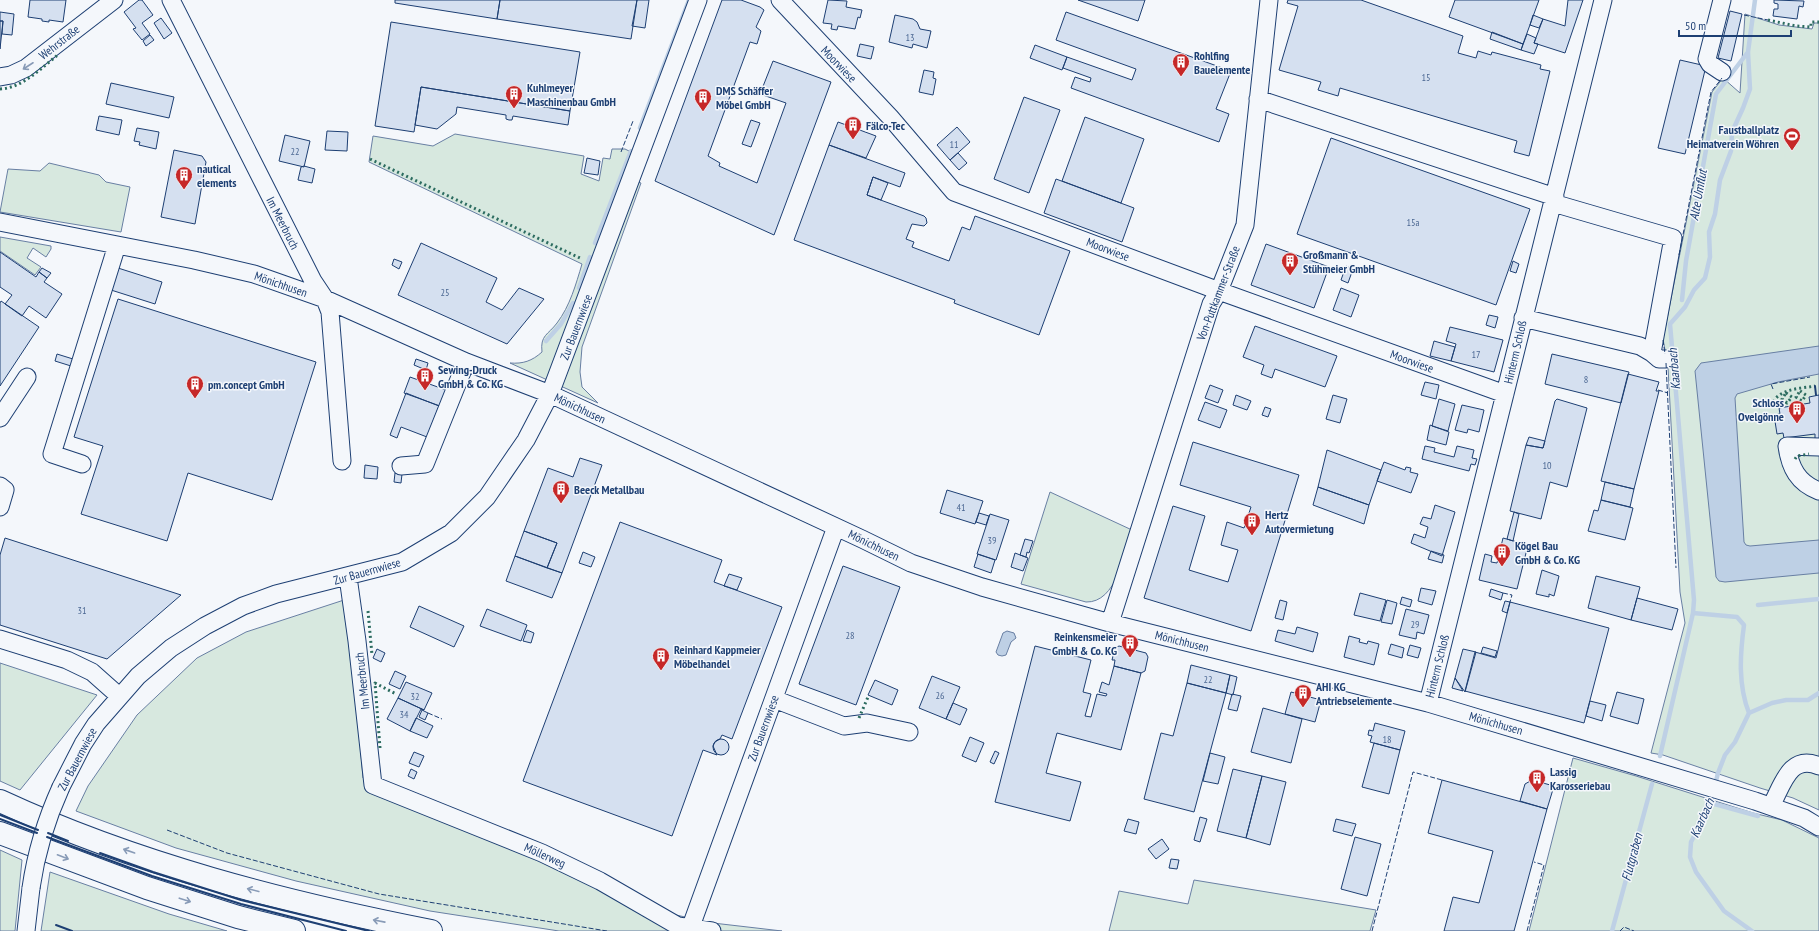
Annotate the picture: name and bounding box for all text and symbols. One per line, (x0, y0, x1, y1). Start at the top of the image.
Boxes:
scale bar (1679, 12, 1791, 38)
text: 50 m (1685, 18, 1706, 33)
street label: Wehrstraße (36, 21, 82, 63)
house number: 13 (906, 31, 915, 44)
street label: Moorwiese (818, 43, 860, 85)
place label: Rohlfing Bauelemente (1194, 48, 1250, 77)
building icon: Rohlfing Bauelemente (1171, 52, 1191, 77)
one-way arrow (23, 62, 34, 70)
house number: 15 (1422, 71, 1431, 84)
place label: Kuhlmeyer Maschinenbau GmbH (527, 80, 616, 109)
place label: DMS Schäffer Möbel GmbH (716, 83, 773, 112)
building icon: Kuhlmeyer Maschinenbau GmbH (504, 84, 524, 109)
building icon: DMS Schäffer Möbel GmbH (693, 87, 713, 112)
building icon: Fälco-Tec (843, 115, 863, 140)
place label: Fälco-Tec (866, 118, 906, 133)
place label: Faustballplatz Heimatverein Wöhren (1687, 122, 1779, 151)
sports icon: Faustballplatz Heimatverein Wöhren (1782, 126, 1802, 151)
house number: 11 (950, 138, 959, 151)
house number: 22 (291, 145, 300, 158)
place label: nautical elements (197, 161, 236, 190)
building icon: nautical elements (174, 165, 194, 190)
water label: Alte Umflut (1685, 167, 1711, 222)
street label: Im Meerbruch (263, 194, 303, 252)
house number: 15a (1407, 216, 1420, 229)
street label: Moorwiese (1084, 234, 1132, 264)
street label: Von-Puttkammer-Straße (1193, 244, 1243, 343)
place label: Großmann & Stühmeier GmbH (1303, 247, 1375, 276)
building icon: Großmann & Stühmeier GmbH (1280, 251, 1300, 276)
street label: Mönichhusen (253, 268, 309, 300)
house number: 25 (441, 286, 450, 299)
street label: Zur Bauernwiese (557, 292, 595, 362)
street label: Hinterm Schloß (1500, 319, 1530, 385)
street label: Moorwiese (1388, 346, 1436, 376)
water label: Kaarbach (1664, 346, 1684, 390)
house number: 17 (1472, 348, 1481, 361)
place label: Sewing-Druck GmbH & Co. KG (438, 362, 503, 391)
building icon: Sewing-Druck GmbH & Co. KG (415, 366, 435, 391)
house number: 8 (1584, 373, 1588, 386)
building icon: pm.concept GmbH (185, 374, 205, 399)
place label: pm.concept GmbH (208, 377, 285, 392)
street label: Mönichhusen (552, 390, 608, 426)
place label: Schloss Ovelgönne (1738, 395, 1784, 424)
building icon: Schloss Ovelgönne (1787, 399, 1807, 424)
house number: 10 (1543, 459, 1552, 472)
building icon: Beeck Metallbau (551, 479, 571, 504)
place label: Beeck Metallbau (574, 482, 644, 497)
house number: 41 (957, 501, 966, 514)
place label: Hertz Autovermietung (1264, 507, 1334, 536)
building icon: Hertz Autovermietung (1242, 511, 1262, 536)
street label: Mönichhusen (846, 526, 902, 564)
house number: 39 (988, 534, 997, 547)
place label: Kögel Bau GmbH & Co. KG (1515, 538, 1580, 567)
building icon: Kögel Bau GmbH & Co. KG (1492, 542, 1512, 567)
street label: Zur Bauernwiese (332, 554, 402, 588)
house number: 31 (78, 604, 87, 617)
house number: 29 (1411, 618, 1420, 631)
street label: Mönichhusen (1153, 627, 1211, 655)
house number: 28 (846, 629, 855, 642)
place label: Reinkensmeier GmbH & Co. KG (1052, 629, 1117, 658)
building icon: Reinkensmeier GmbH & Co. KG (1120, 633, 1140, 658)
street label: Hinterm Schloß (1422, 633, 1452, 699)
place label: Reinhard Kappmeier Möbelhandel (674, 642, 761, 671)
building icon: Reinhard Kappmeier Möbelhandel (651, 646, 671, 671)
street label: Im Meerbruch (352, 652, 372, 710)
house number: 22 (1204, 673, 1213, 686)
place label: AHI KG Antriebselemente (1315, 679, 1392, 708)
building icon: AHI KG Antriebselemente (1293, 683, 1313, 708)
house number: 26 (936, 689, 945, 702)
house number: 32 (411, 690, 420, 703)
street label: Zur Bauernwiese (744, 693, 782, 763)
house number: 34 (400, 708, 409, 721)
street label: Mönichhusen (1467, 708, 1525, 738)
street label: Zur Bauernwiese (54, 725, 100, 793)
house number: 18 (1383, 733, 1392, 746)
place label: Lassig Karosseriebau (1550, 764, 1610, 793)
building icon: Lassig Karosseriebau (1527, 768, 1547, 793)
water label: Kaarbach (1686, 795, 1719, 840)
water label: Flutgraben (1617, 830, 1647, 883)
street label: Möllerweg (522, 839, 568, 871)
one-way arrow (123, 847, 135, 855)
one-way arrow (56, 853, 68, 861)
one-way arrow (247, 885, 260, 893)
one-way arrow (178, 897, 191, 904)
one-way arrow (373, 916, 386, 924)

